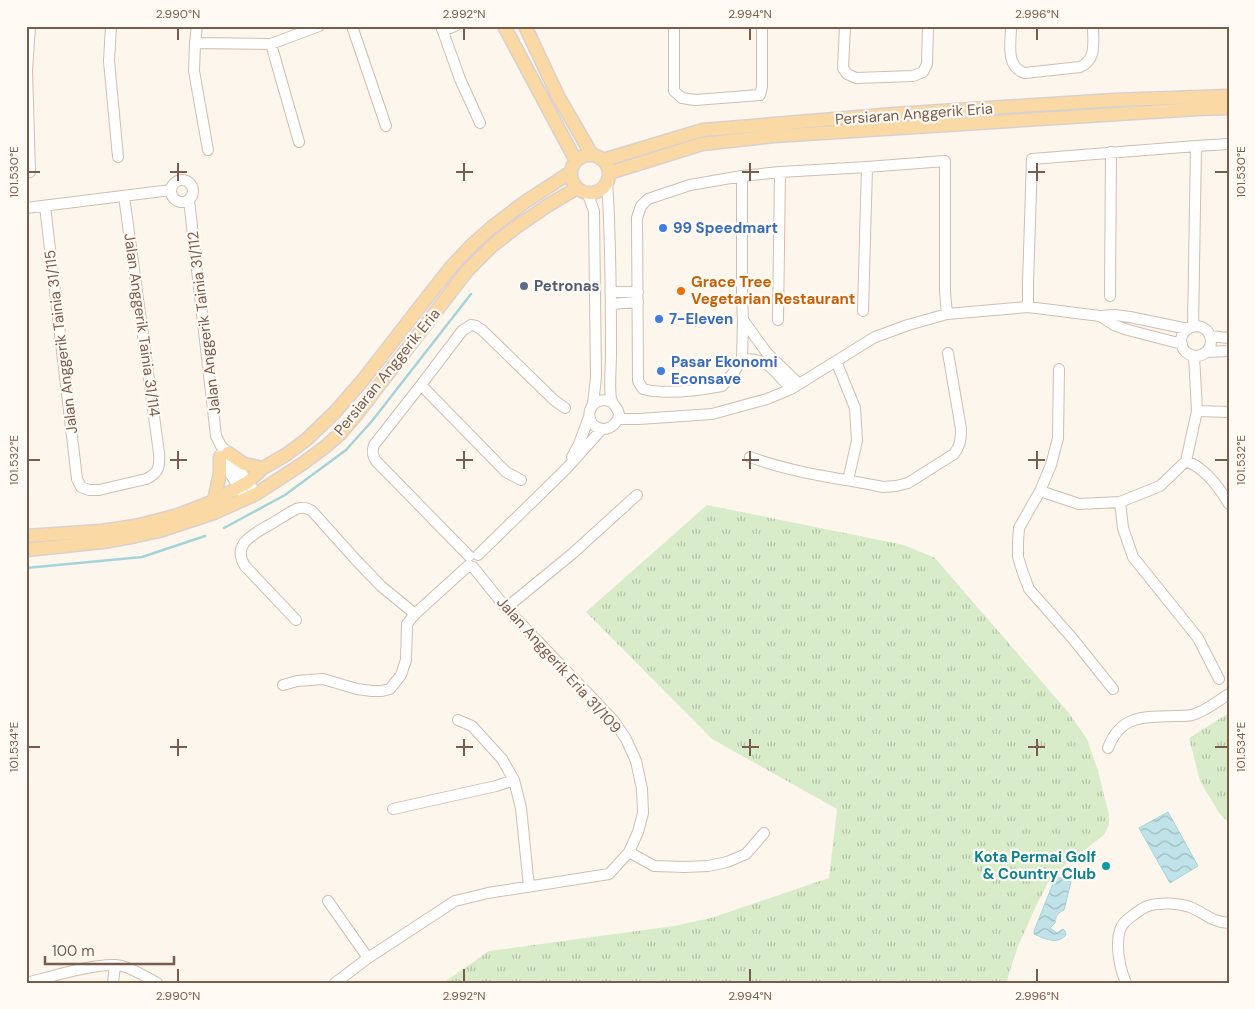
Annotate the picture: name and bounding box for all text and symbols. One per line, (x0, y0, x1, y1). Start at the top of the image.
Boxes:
text: 2.990°N (156, 6, 200, 22)
text: 2.992°N (442, 6, 486, 22)
text: 2.994°N (728, 6, 772, 22)
text: 2.996°N (1015, 6, 1059, 22)
street label: Persiaran Anggerik Eria (835, 99, 993, 129)
text: 101.530°E (6, 146, 22, 198)
text: 101.530°E (1233, 146, 1249, 198)
place label: 99 Speedmart (673, 218, 778, 238)
marker: 99 Speedmart (657, 222, 669, 234)
street label: Jalan Anggerik Tainia 31/112 (183, 230, 225, 416)
street label: Jalan Anggerik Tainia 31/114 (119, 232, 165, 418)
street label: Jalan Anggerik Tainia 31/115 (40, 249, 82, 435)
place label: Grace Tree Vegetarian Restaurant (691, 272, 855, 309)
place label: Petronas (534, 276, 599, 296)
marker: Petronas (518, 280, 530, 292)
marker: Grace Tree Vegetarian Restaurant (675, 285, 687, 297)
street label: Persiaran Anggerik Eria (330, 304, 444, 440)
place label: 7-Eleven (669, 309, 733, 329)
marker: 7-Eleven (653, 313, 665, 325)
place label: Pasar Ekonomi Econsave (671, 352, 778, 389)
marker: Pasar Ekonomi Econsave (655, 365, 667, 377)
text: 101.532°E (6, 435, 22, 485)
text: 101.532°E (1233, 435, 1249, 485)
street label: Jalan Anggerik Eria 31/109 (492, 592, 626, 738)
text: 101.534°E (6, 721, 22, 772)
text: 101.534°E (1233, 721, 1249, 772)
place label: Kota Permai Golf & Country Club (974, 847, 1096, 884)
marker: Kota Permai Golf & Country Club (1100, 860, 1112, 872)
scale bar (45, 934, 174, 966)
text: 100 m (52, 941, 95, 961)
text: 2.990°N (156, 988, 200, 1004)
text: 2.992°N (442, 988, 486, 1004)
text: 2.994°N (728, 988, 772, 1004)
text: 2.996°N (1015, 988, 1059, 1004)

